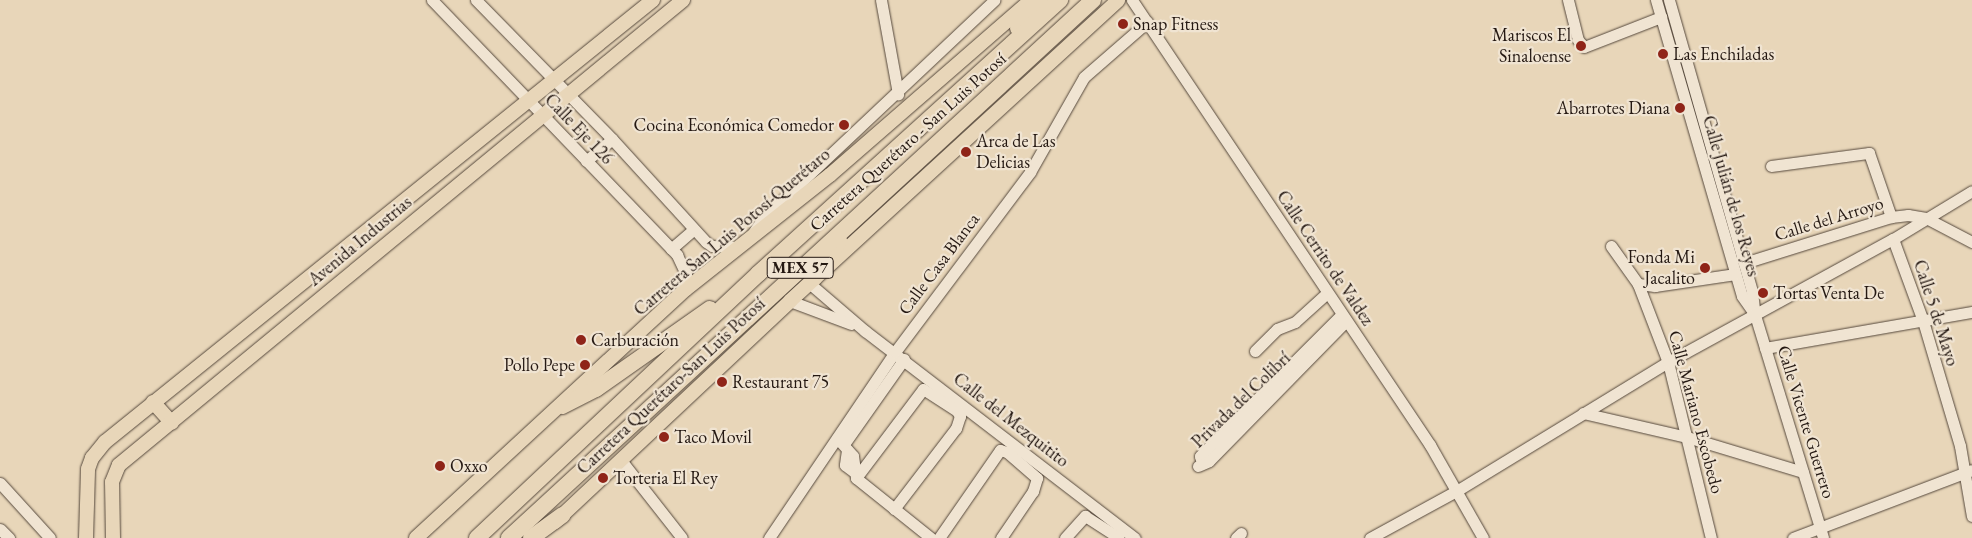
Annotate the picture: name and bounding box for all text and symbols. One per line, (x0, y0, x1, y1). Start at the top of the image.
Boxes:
place label: Snap Fitness (1133, 13, 1218, 35)
marker: Snap Fitness (1117, 18, 1129, 30)
place label: Mariscos El Sinaloense (1492, 25, 1571, 68)
marker: Mariscos El Sinaloense (1575, 40, 1587, 52)
place label: Las Enchiladas (1673, 43, 1774, 65)
street label: Carretera Querétaro - San Luis Potosí (805, 48, 1011, 236)
marker: Las Enchiladas (1657, 48, 1669, 60)
street label: Calle Eje 126 (540, 89, 618, 169)
place label: Abarrotes Diana (1557, 97, 1670, 119)
marker: Abarrotes Diana (1674, 102, 1686, 114)
street label: Calle Julián de los Reyes (1698, 113, 1764, 279)
place label: Cocina Económica Comedor (633, 114, 834, 136)
marker: Cocina Económica Comedor (838, 119, 850, 131)
place label: Arca de Las Delicias (976, 131, 1056, 173)
street label: Carretera San Luis Potosí-Querétaro (629, 143, 835, 321)
marker: Arca de Las Delicias (960, 146, 972, 158)
street label: Calle Cerrito de Valdez (1272, 186, 1378, 330)
street label: Avenida Industrias (304, 191, 416, 291)
street label: Calle del Arroyo (1772, 192, 1886, 246)
street label: Calle Casa Blanca (894, 209, 984, 319)
place label: Fonda Mi Jacalito (1627, 247, 1695, 290)
road number: MEX 57 (766, 254, 834, 282)
street label: Calle 5 de Mayo (1909, 257, 1963, 369)
marker: Fonda Mi Jacalito (1699, 262, 1711, 274)
place label: Tortas Venta De (1773, 282, 1884, 304)
marker: Tortas Venta De (1757, 287, 1769, 299)
street label: Carretera Querétaro-San Luis Potosí (572, 293, 770, 479)
street label: Calle Mariano Escobedo (1664, 328, 1728, 496)
place label: Carburación (591, 329, 679, 351)
marker: Carburación (575, 334, 587, 346)
street label: Calle Vicente Guerrero (1772, 343, 1840, 501)
street label: Privada del Colibrí (1187, 347, 1295, 453)
place label: Pollo Pepe (504, 354, 575, 376)
marker: Pollo Pepe (579, 359, 591, 371)
street label: Calle del Mezquitito (949, 368, 1073, 472)
place label: Restaurant 75 (732, 371, 829, 393)
marker: Restaurant 75 (716, 376, 728, 388)
place label: Taco Movil (674, 426, 752, 448)
marker: Taco Movil (658, 431, 670, 443)
place label: Oxxo (450, 455, 488, 477)
marker: Oxxo (434, 460, 446, 472)
place label: Torteria El Rey (613, 467, 718, 489)
marker: Torteria El Rey (597, 472, 609, 484)

